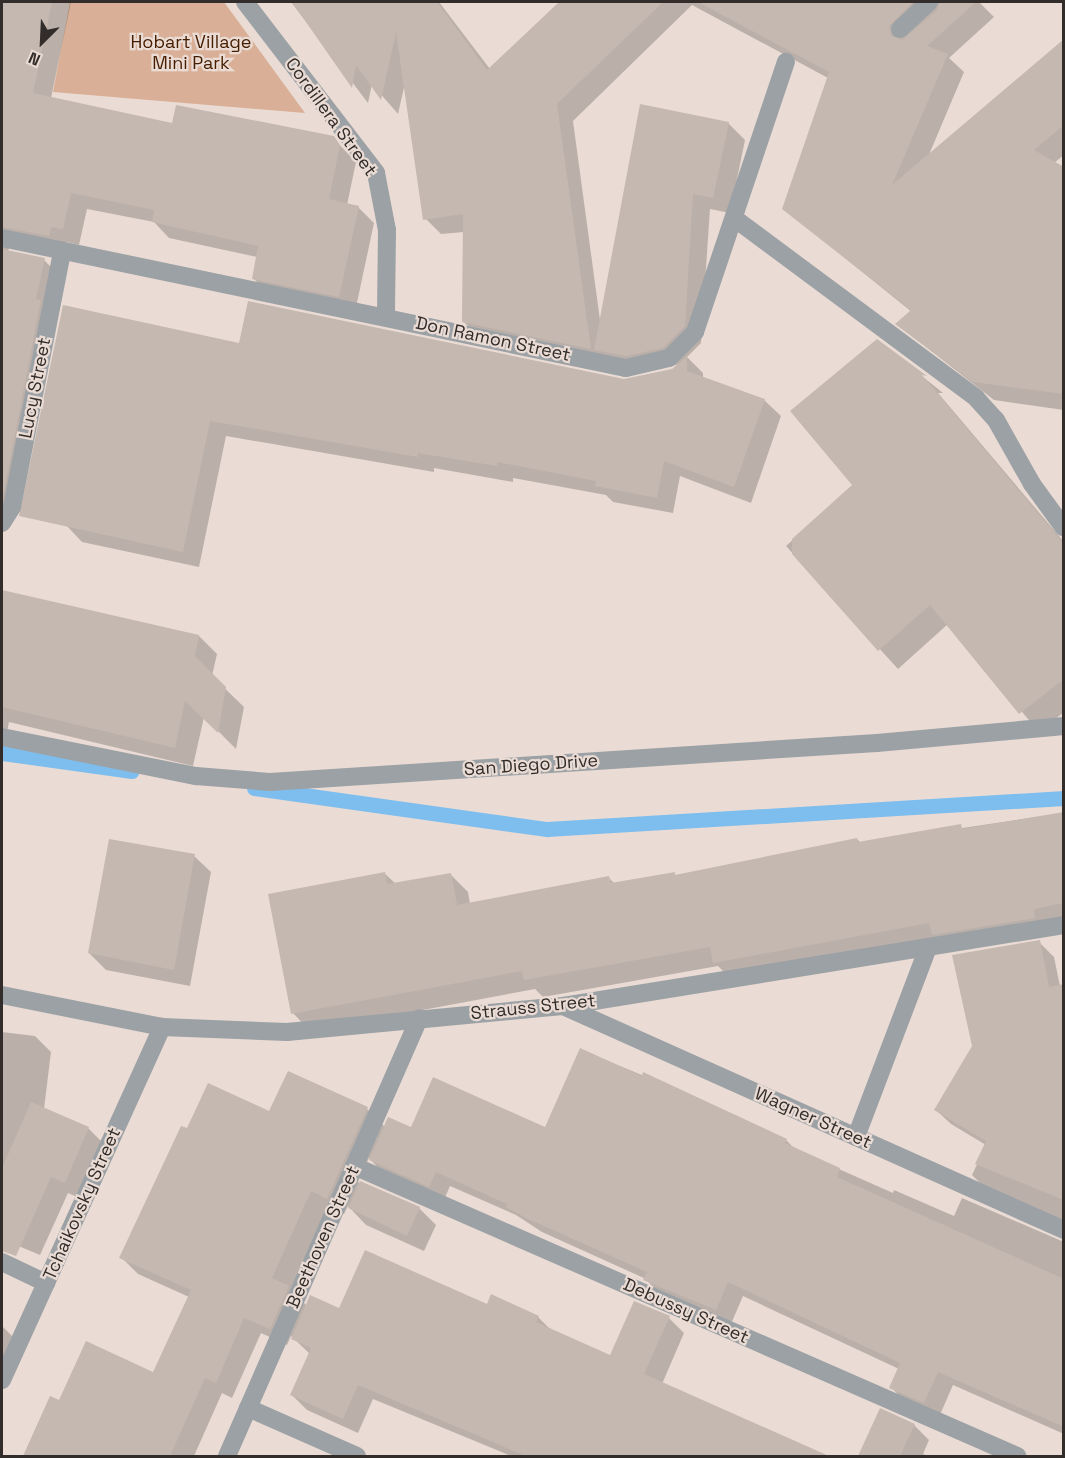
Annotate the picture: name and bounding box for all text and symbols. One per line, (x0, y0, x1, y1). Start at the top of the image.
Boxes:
north arrow (12, 12, 72, 72)
park label: Hobart Village Mini Park (130, 32, 252, 74)
text: N (25, 47, 44, 71)
street label: Cordillera Street (281, 54, 381, 180)
street label: Don Ramon Street (414, 312, 572, 366)
street label: Lucy Street (15, 336, 55, 440)
street label: San Diego Drive (463, 750, 599, 780)
street label: Strauss Street (469, 990, 597, 1024)
street label: Wagner Street (751, 1083, 875, 1153)
street label: Tchaikovsky Street (39, 1124, 125, 1284)
street label: Beethoven Street (282, 1162, 364, 1312)
street label: Debussy Street (620, 1274, 752, 1348)

